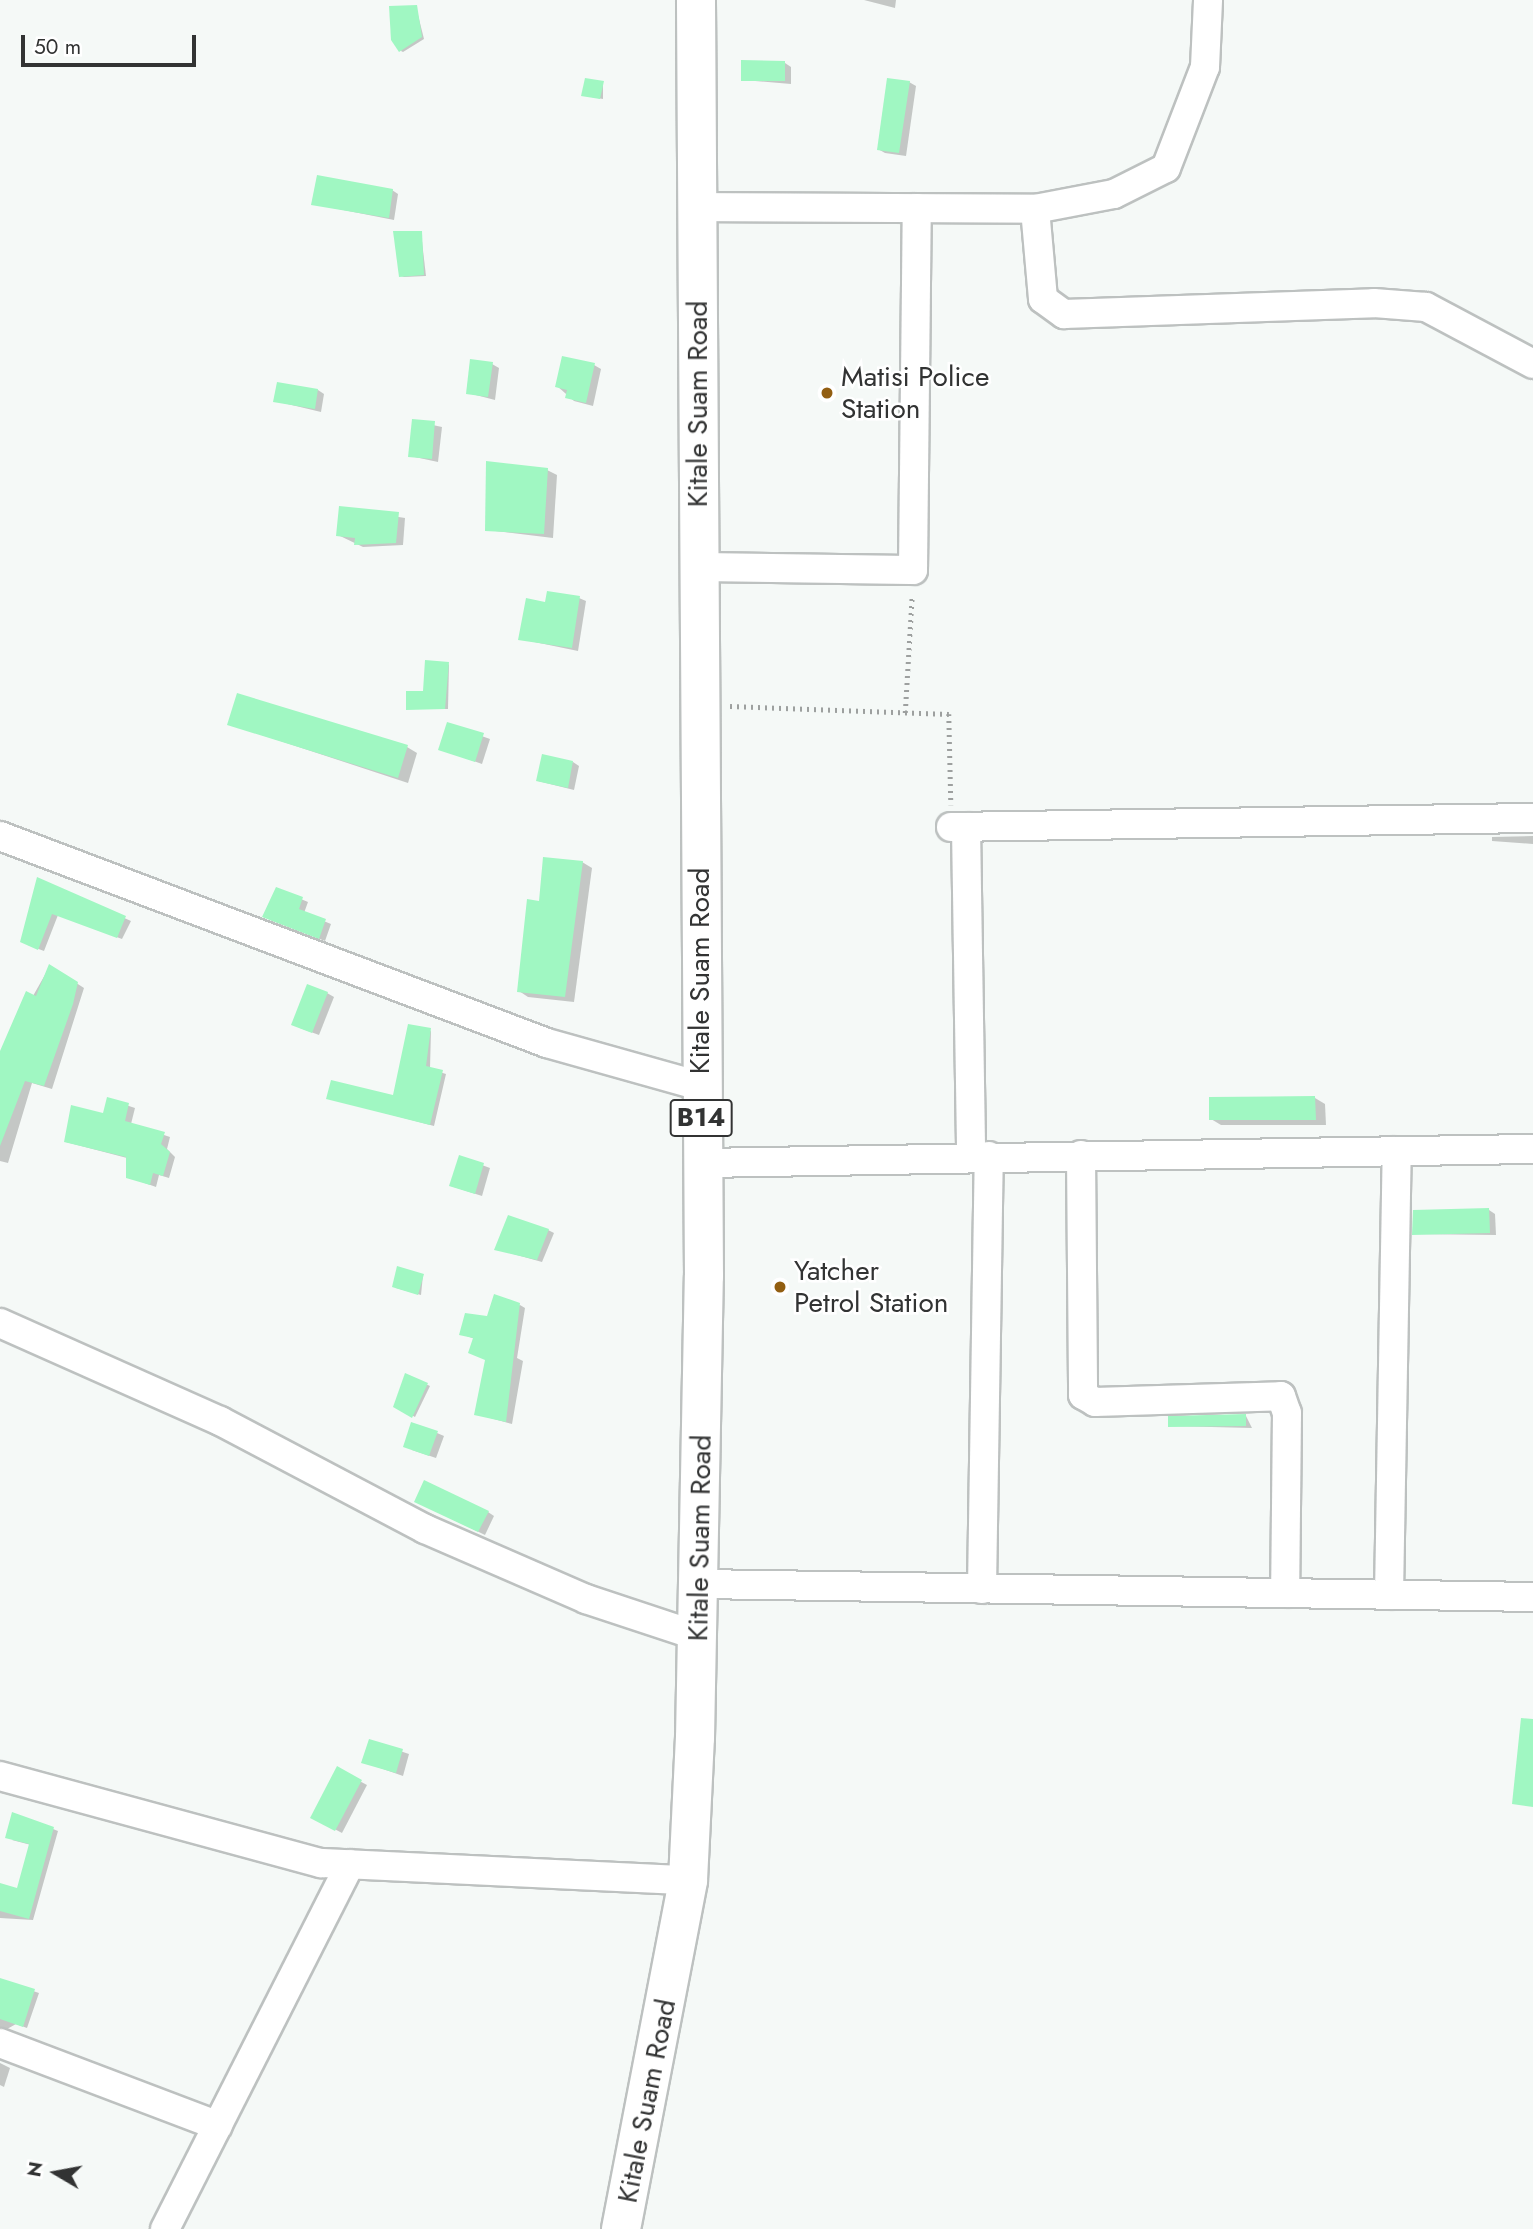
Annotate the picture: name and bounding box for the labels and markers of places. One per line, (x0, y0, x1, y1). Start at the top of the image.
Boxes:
place label: Matisi Police Station (841, 360, 989, 426)
marker: Matisi Police Station (819, 385, 835, 401)
place label: Yatcher Petrol Station (794, 1254, 948, 1320)
marker: Yatcher Petrol Station (772, 1279, 788, 1295)

